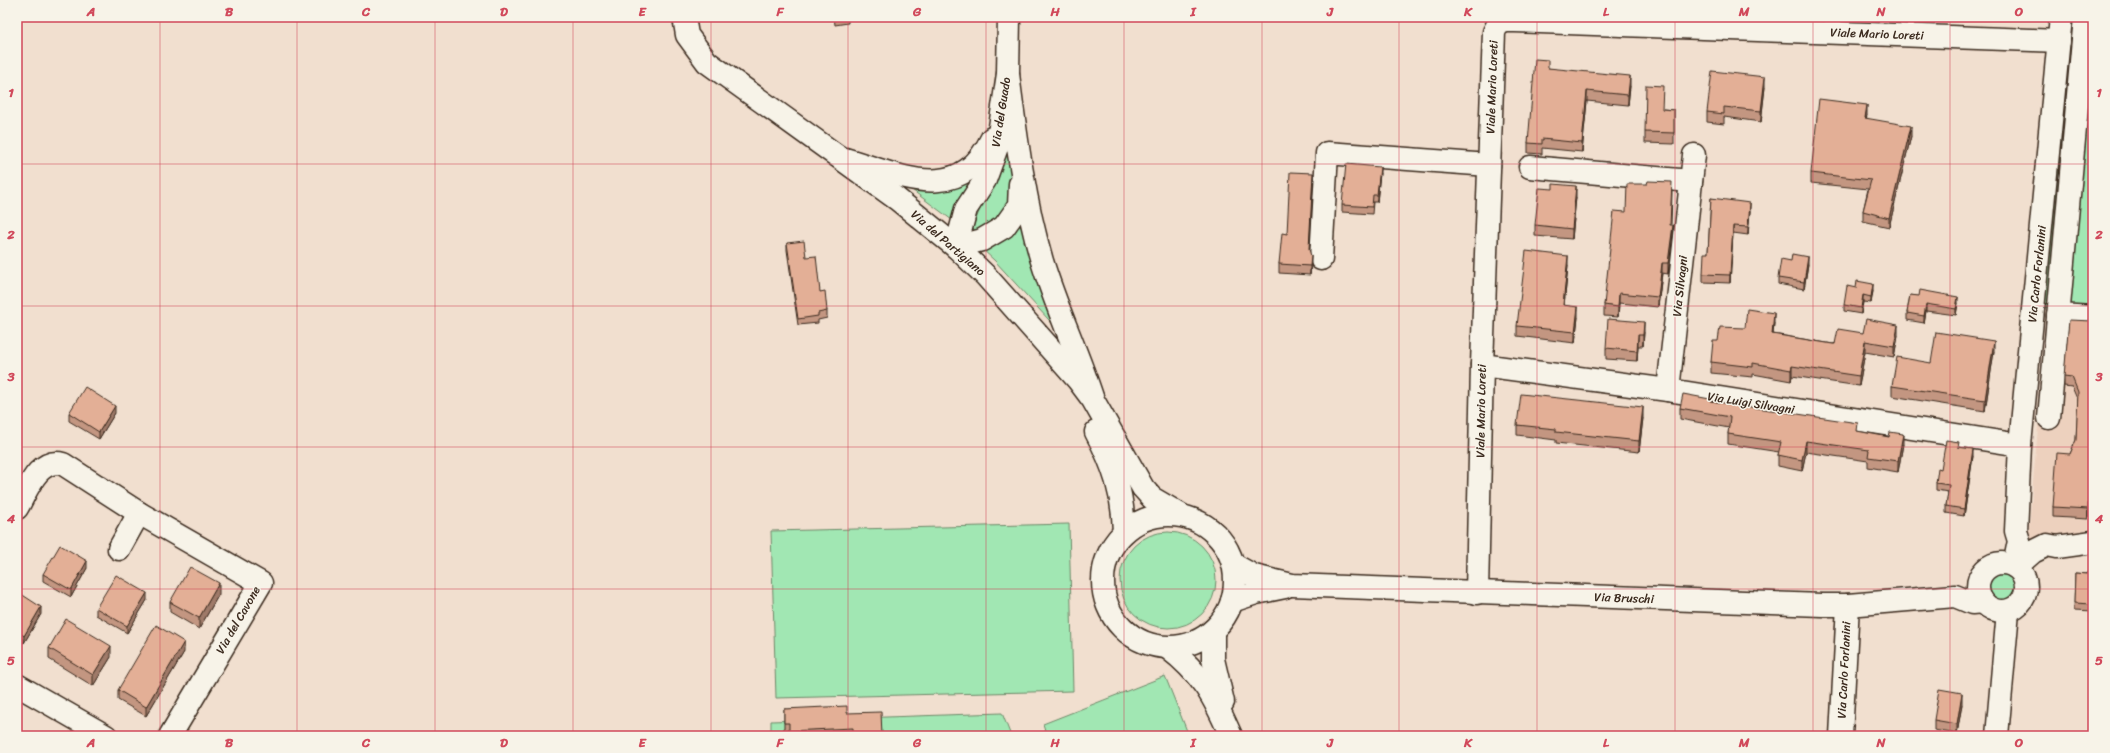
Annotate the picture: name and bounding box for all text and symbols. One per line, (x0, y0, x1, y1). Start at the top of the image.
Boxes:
text: A (86, 0, 95, 23)
text: B (225, 0, 234, 23)
text: C (361, 0, 371, 23)
text: D (500, 0, 508, 23)
text: E (638, 0, 647, 23)
text: F (775, 0, 784, 23)
text: G (912, 0, 922, 23)
text: H (1049, 0, 1060, 23)
text: I (1189, 0, 1197, 23)
text: J (1326, 0, 1334, 23)
text: K (1463, 0, 1473, 23)
text: L (1603, 0, 1610, 23)
text: M (1738, 0, 1750, 23)
text: N (1875, 0, 1886, 23)
text: O (2014, 0, 2024, 23)
street label: Viale Mario Loreti (1830, 21, 1925, 47)
street label: Viale Mario Loreti (1479, 39, 1505, 134)
street label: Via del Guado (985, 75, 1017, 149)
text: 1 (8, 81, 14, 104)
text: 1 (2096, 81, 2102, 104)
street label: Via del Partigiano (906, 204, 990, 282)
text: 2 (6, 223, 15, 246)
text: 2 (2094, 223, 2103, 246)
street label: Via Carlo Forlanini (2021, 224, 2053, 324)
street label: Via Silvagni (1666, 254, 1694, 318)
street label: Viale Mario Loreti (1469, 363, 1493, 458)
text: 3 (6, 365, 15, 388)
text: 3 (2094, 365, 2103, 388)
street label: Via Luigi Silvagni (1706, 385, 1797, 421)
text: 4 (6, 507, 16, 530)
text: 4 (2094, 507, 2104, 530)
street label: Via del Cavone (210, 582, 267, 658)
street label: Via Bruschi (1594, 586, 1655, 610)
street label: Via Carlo Forlanini (1830, 620, 1858, 719)
text: 5 (7, 649, 15, 672)
text: 5 (2095, 649, 2103, 672)
text: A (86, 731, 95, 753)
text: B (225, 731, 234, 753)
text: C (361, 731, 371, 753)
text: D (500, 731, 508, 753)
text: E (638, 731, 647, 753)
text: F (775, 731, 784, 753)
text: G (912, 731, 922, 753)
text: H (1049, 731, 1060, 753)
text: I (1189, 731, 1197, 753)
text: J (1326, 731, 1334, 753)
text: K (1463, 731, 1473, 753)
text: L (1603, 731, 1610, 753)
text: M (1738, 731, 1750, 753)
text: N (1875, 731, 1886, 753)
text: O (2014, 731, 2024, 753)

